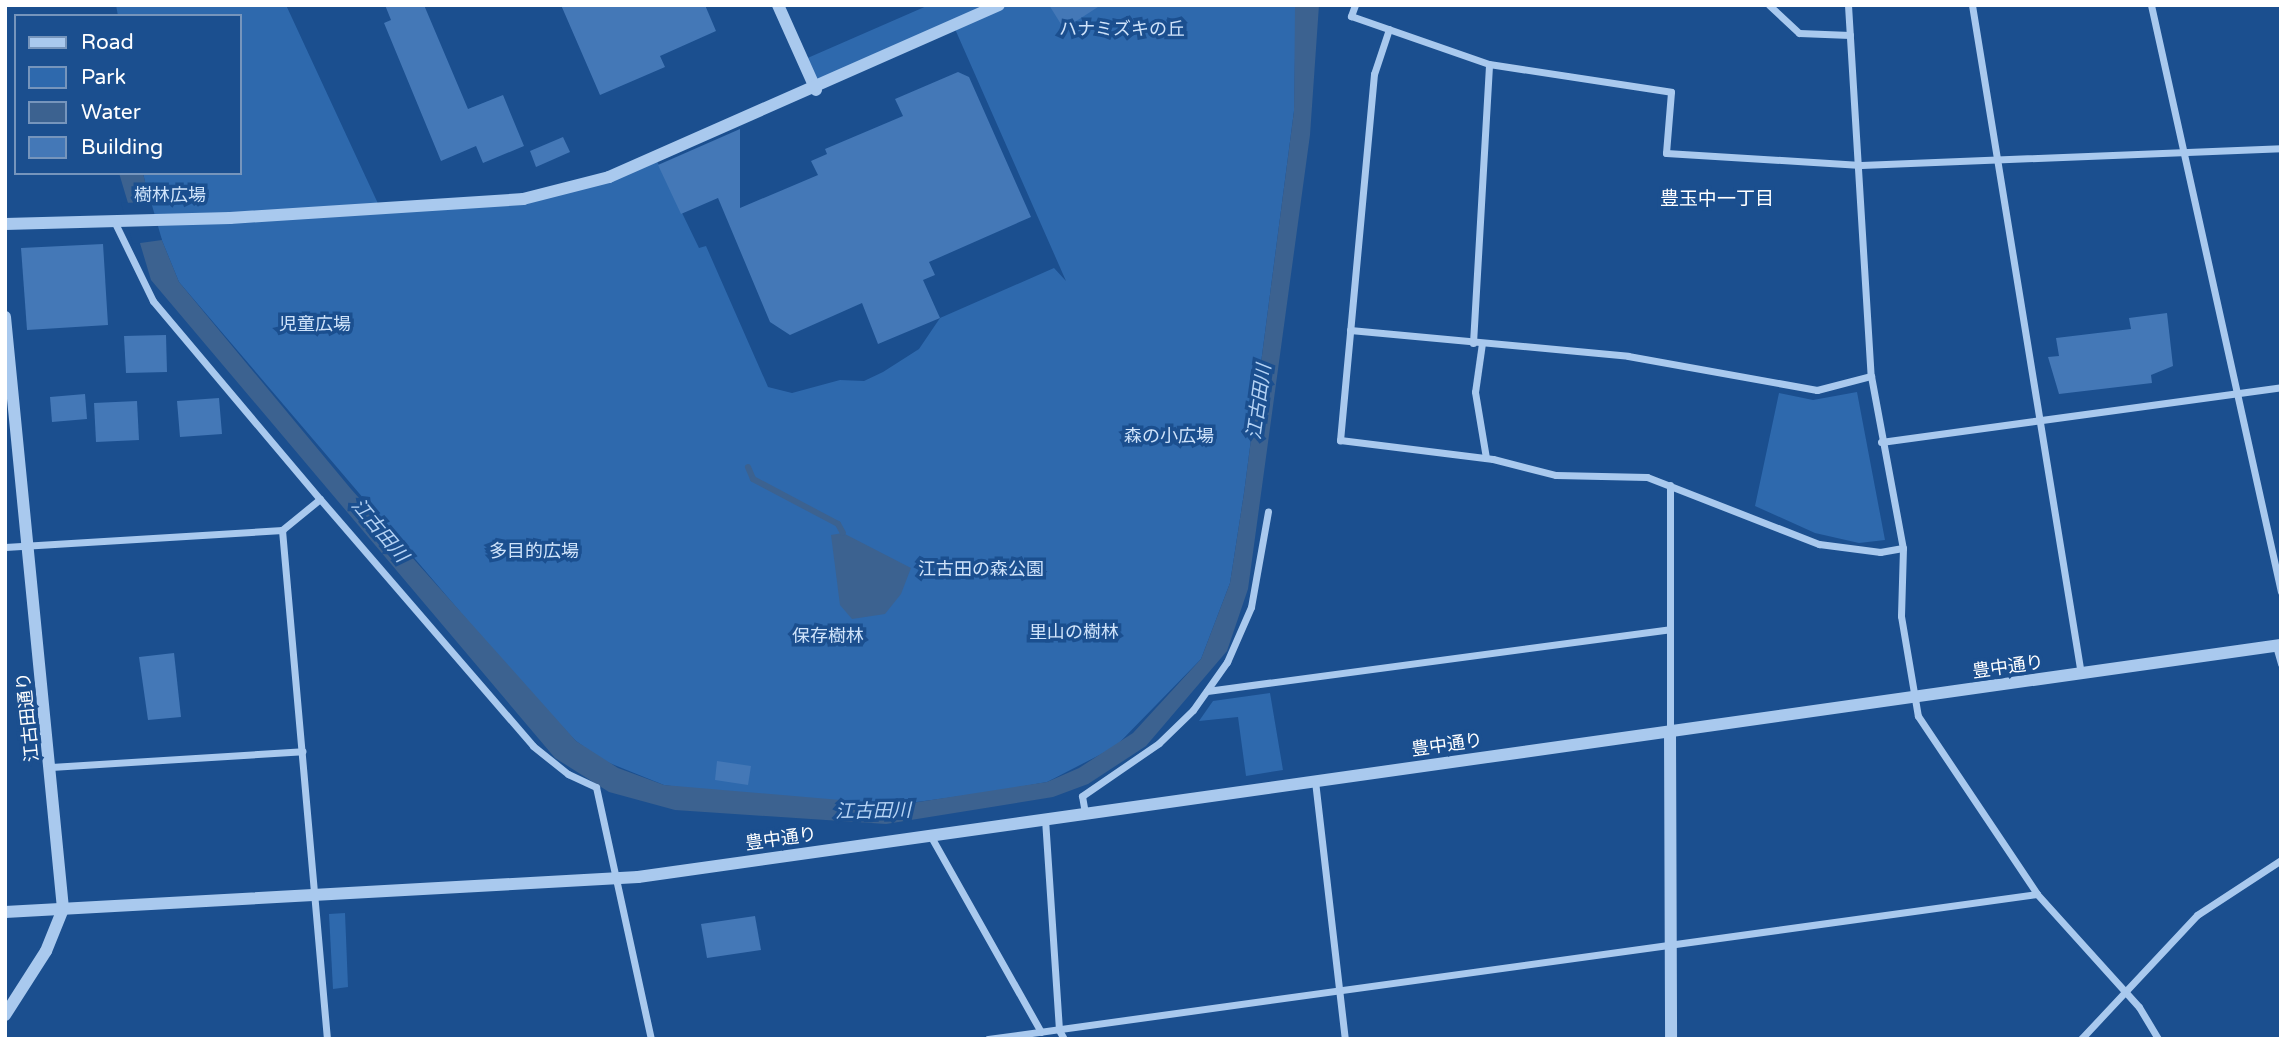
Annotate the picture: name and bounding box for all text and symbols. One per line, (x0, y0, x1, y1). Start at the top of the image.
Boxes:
legend (14, 14, 242, 175)
park label: ハナミズキの丘 (1059, 18, 1185, 40)
text: Road (81, 30, 134, 55)
text: Park (81, 65, 126, 90)
text: Water (81, 100, 141, 125)
text: Building (81, 135, 163, 160)
park label: 樹林広場 (134, 184, 206, 206)
district label: 豊玉中一丁目 (1660, 189, 1774, 211)
park label: 児童広場 (279, 313, 351, 335)
water label: 江古田川 (1243, 363, 1277, 441)
park label: 森の小広場 (1124, 425, 1214, 447)
water label: 江古田川 (346, 495, 412, 567)
park label: 多目的広場 (489, 540, 579, 562)
park label: 江古田の森公園 (918, 558, 1044, 580)
park label: 里山の樹林 (1029, 621, 1119, 643)
park label: 保存樹林 (792, 625, 864, 647)
street label: 豊中通り (1971, 651, 2045, 683)
street label: 江古田通り (13, 671, 43, 763)
street label: 豊中通り (1410, 729, 1484, 761)
water label: 江古田川 (835, 800, 911, 824)
street label: 豊中通り (744, 823, 818, 855)

